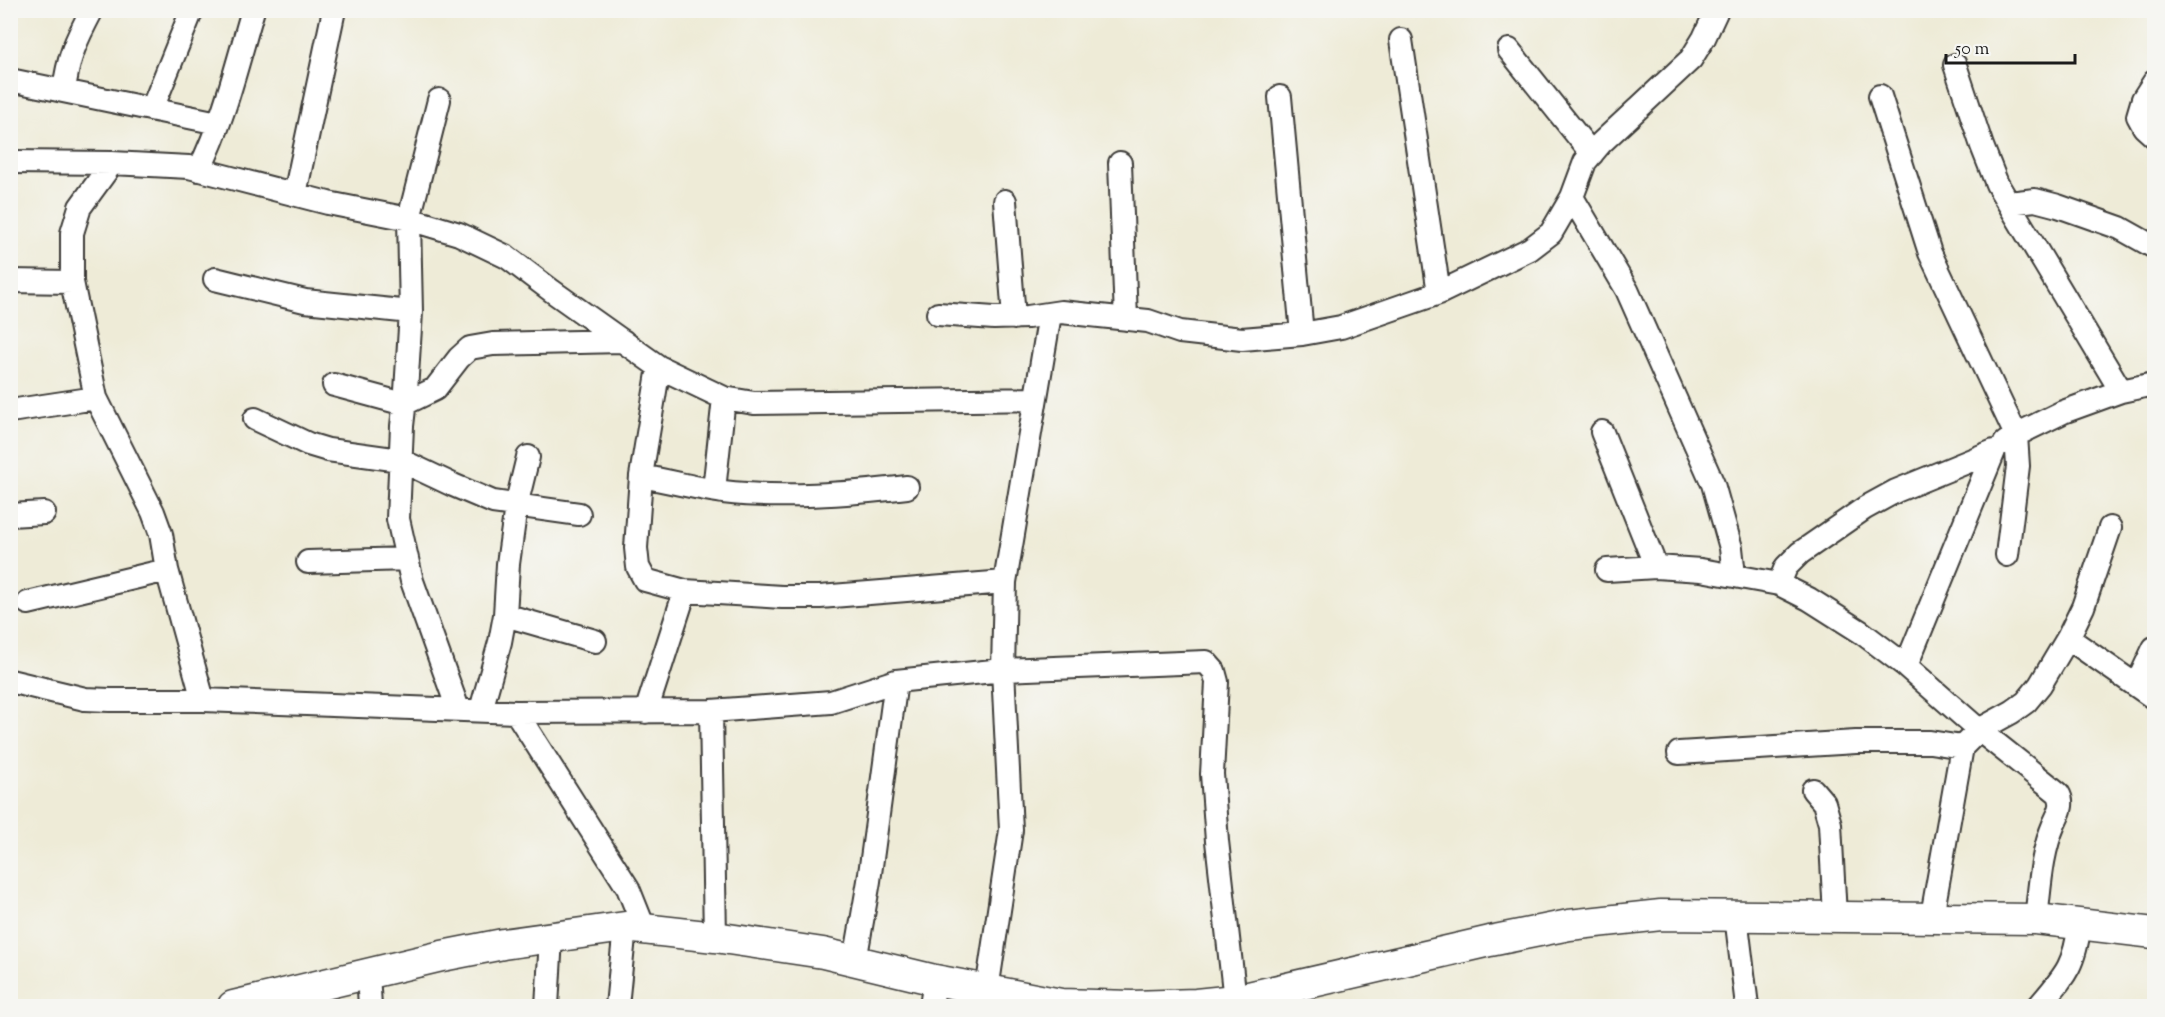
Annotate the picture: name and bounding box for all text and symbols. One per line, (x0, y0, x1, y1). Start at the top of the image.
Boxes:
scale bar (1946, 27, 2075, 65)
text: 50 m (1954, 37, 1990, 63)

